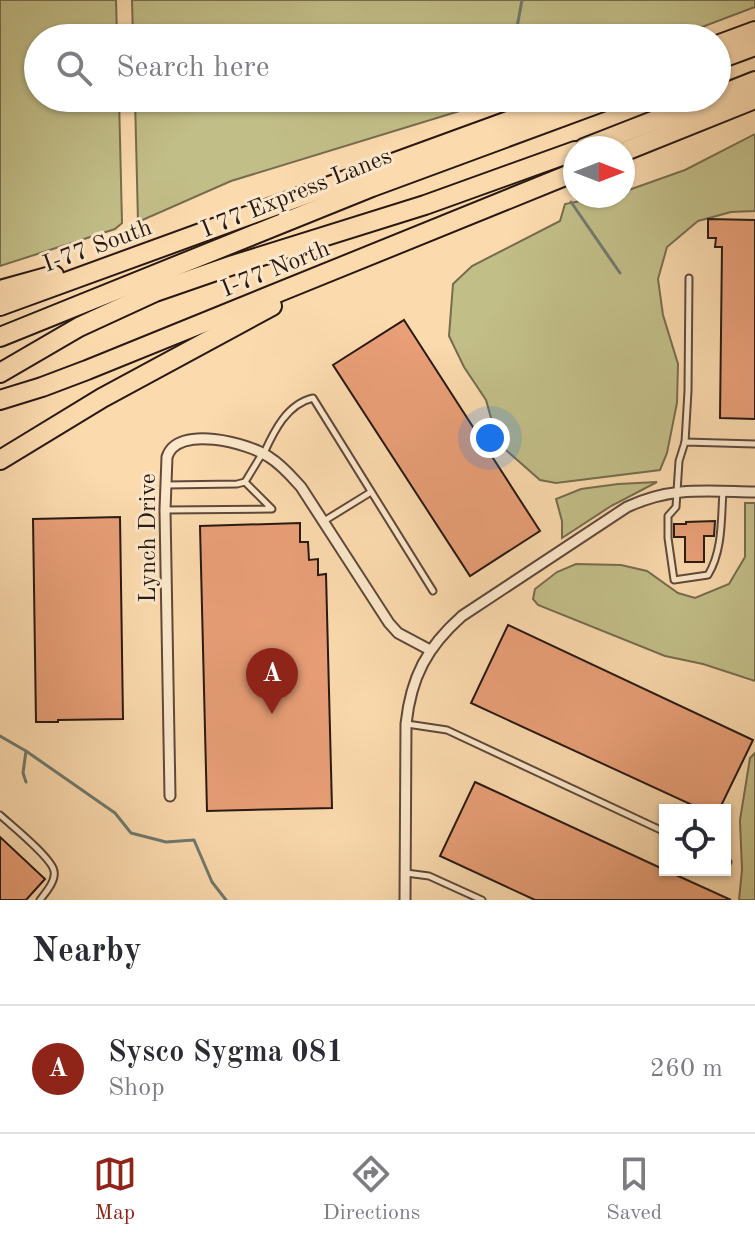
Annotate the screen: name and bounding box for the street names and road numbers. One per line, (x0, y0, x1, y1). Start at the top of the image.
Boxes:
street label: I 77 Express Lanes (198, 145, 395, 243)
street label: I-77 South (40, 216, 155, 278)
street label: I-77 North (218, 237, 333, 302)
street label: Lynch Drive (137, 473, 161, 603)

